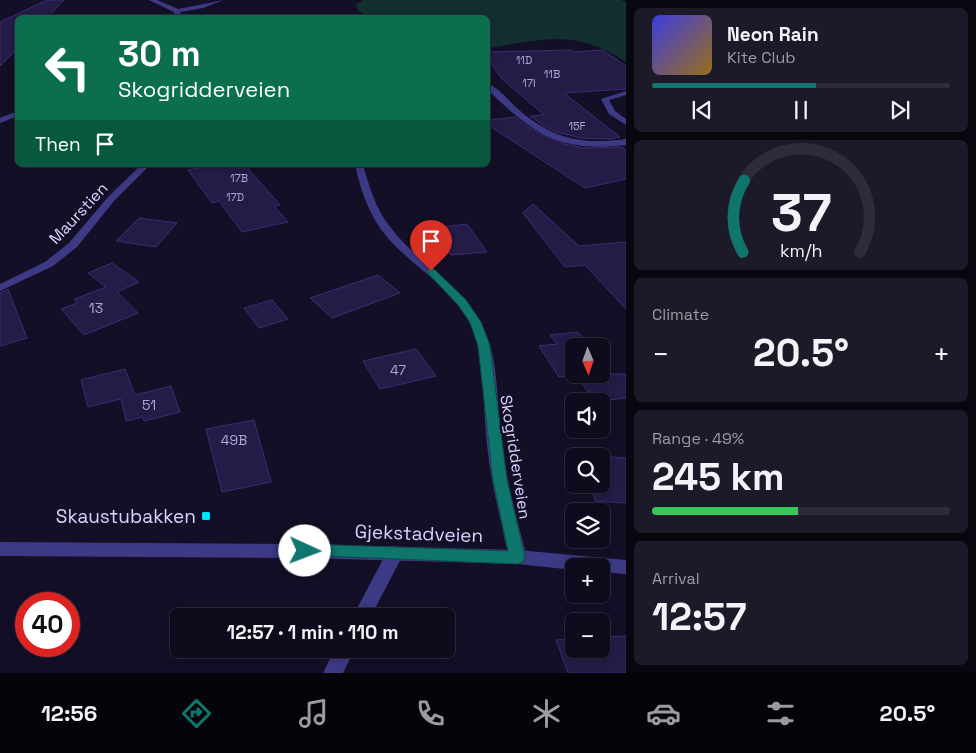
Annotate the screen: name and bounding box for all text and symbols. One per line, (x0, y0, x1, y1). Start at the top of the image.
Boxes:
text: Neon Rain (727, 22, 819, 47)
text: 30 m (118, 32, 201, 76)
icon: left (35, 35, 100, 100)
text: Kite Club (727, 47, 796, 68)
house number: 11D (516, 53, 532, 67)
house number: 11B (544, 67, 560, 81)
text: Skogridderveien (118, 75, 290, 103)
house number: 17I (522, 76, 536, 90)
icon: previous (688, 96, 716, 124)
icon: pause (787, 96, 815, 124)
icon: next (886, 96, 914, 124)
house number: 15F (568, 119, 586, 133)
icon: arrive (91, 130, 119, 158)
text: Then (35, 132, 81, 157)
house number: 17B (230, 171, 248, 185)
street label: Maurstien (44, 178, 112, 249)
text: 37 (771, 180, 831, 246)
house number: 17D (226, 190, 244, 204)
pin (410, 220, 452, 271)
icon: arrive (417, 227, 445, 255)
text: km/h (780, 239, 822, 262)
house number: 13 (89, 299, 103, 317)
text: Climate (652, 304, 709, 325)
text: 20.5° (753, 329, 849, 377)
text: − (652, 336, 669, 372)
text: + (933, 336, 950, 372)
north arrow (565, 338, 610, 382)
map controls (565, 338, 610, 658)
house number: 47 (390, 361, 406, 379)
button: sound (565, 393, 610, 438)
street label: Skogridderveien (495, 394, 536, 521)
house number: 51 (142, 396, 156, 414)
text: Range · 49% (652, 428, 744, 449)
house number: 49B (221, 431, 247, 449)
button: search (565, 448, 610, 493)
text: 245 km (652, 453, 784, 501)
button: layers (565, 503, 610, 548)
place label: Skaustubakken (56, 504, 196, 529)
marker: Skaustubakken (200, 510, 212, 522)
street label: Gjekstadveien (354, 519, 484, 548)
position arrow (278, 524, 330, 576)
button: + (565, 558, 610, 603)
text: Arrival (652, 568, 700, 589)
speed limit sign: 40 (15, 592, 80, 657)
text: 12:57 (652, 593, 746, 641)
button: − (565, 613, 610, 658)
text: 12:57 · 1 min · 110 m (227, 620, 398, 645)
icon: directions (179, 696, 214, 731)
icon: music (296, 696, 331, 731)
icon: phone (413, 696, 448, 731)
icon: climate (529, 696, 564, 731)
icon: car (646, 696, 681, 731)
icon: filters (763, 696, 798, 731)
text: 12:56 (41, 699, 97, 727)
text: 20.5° (880, 699, 935, 727)

